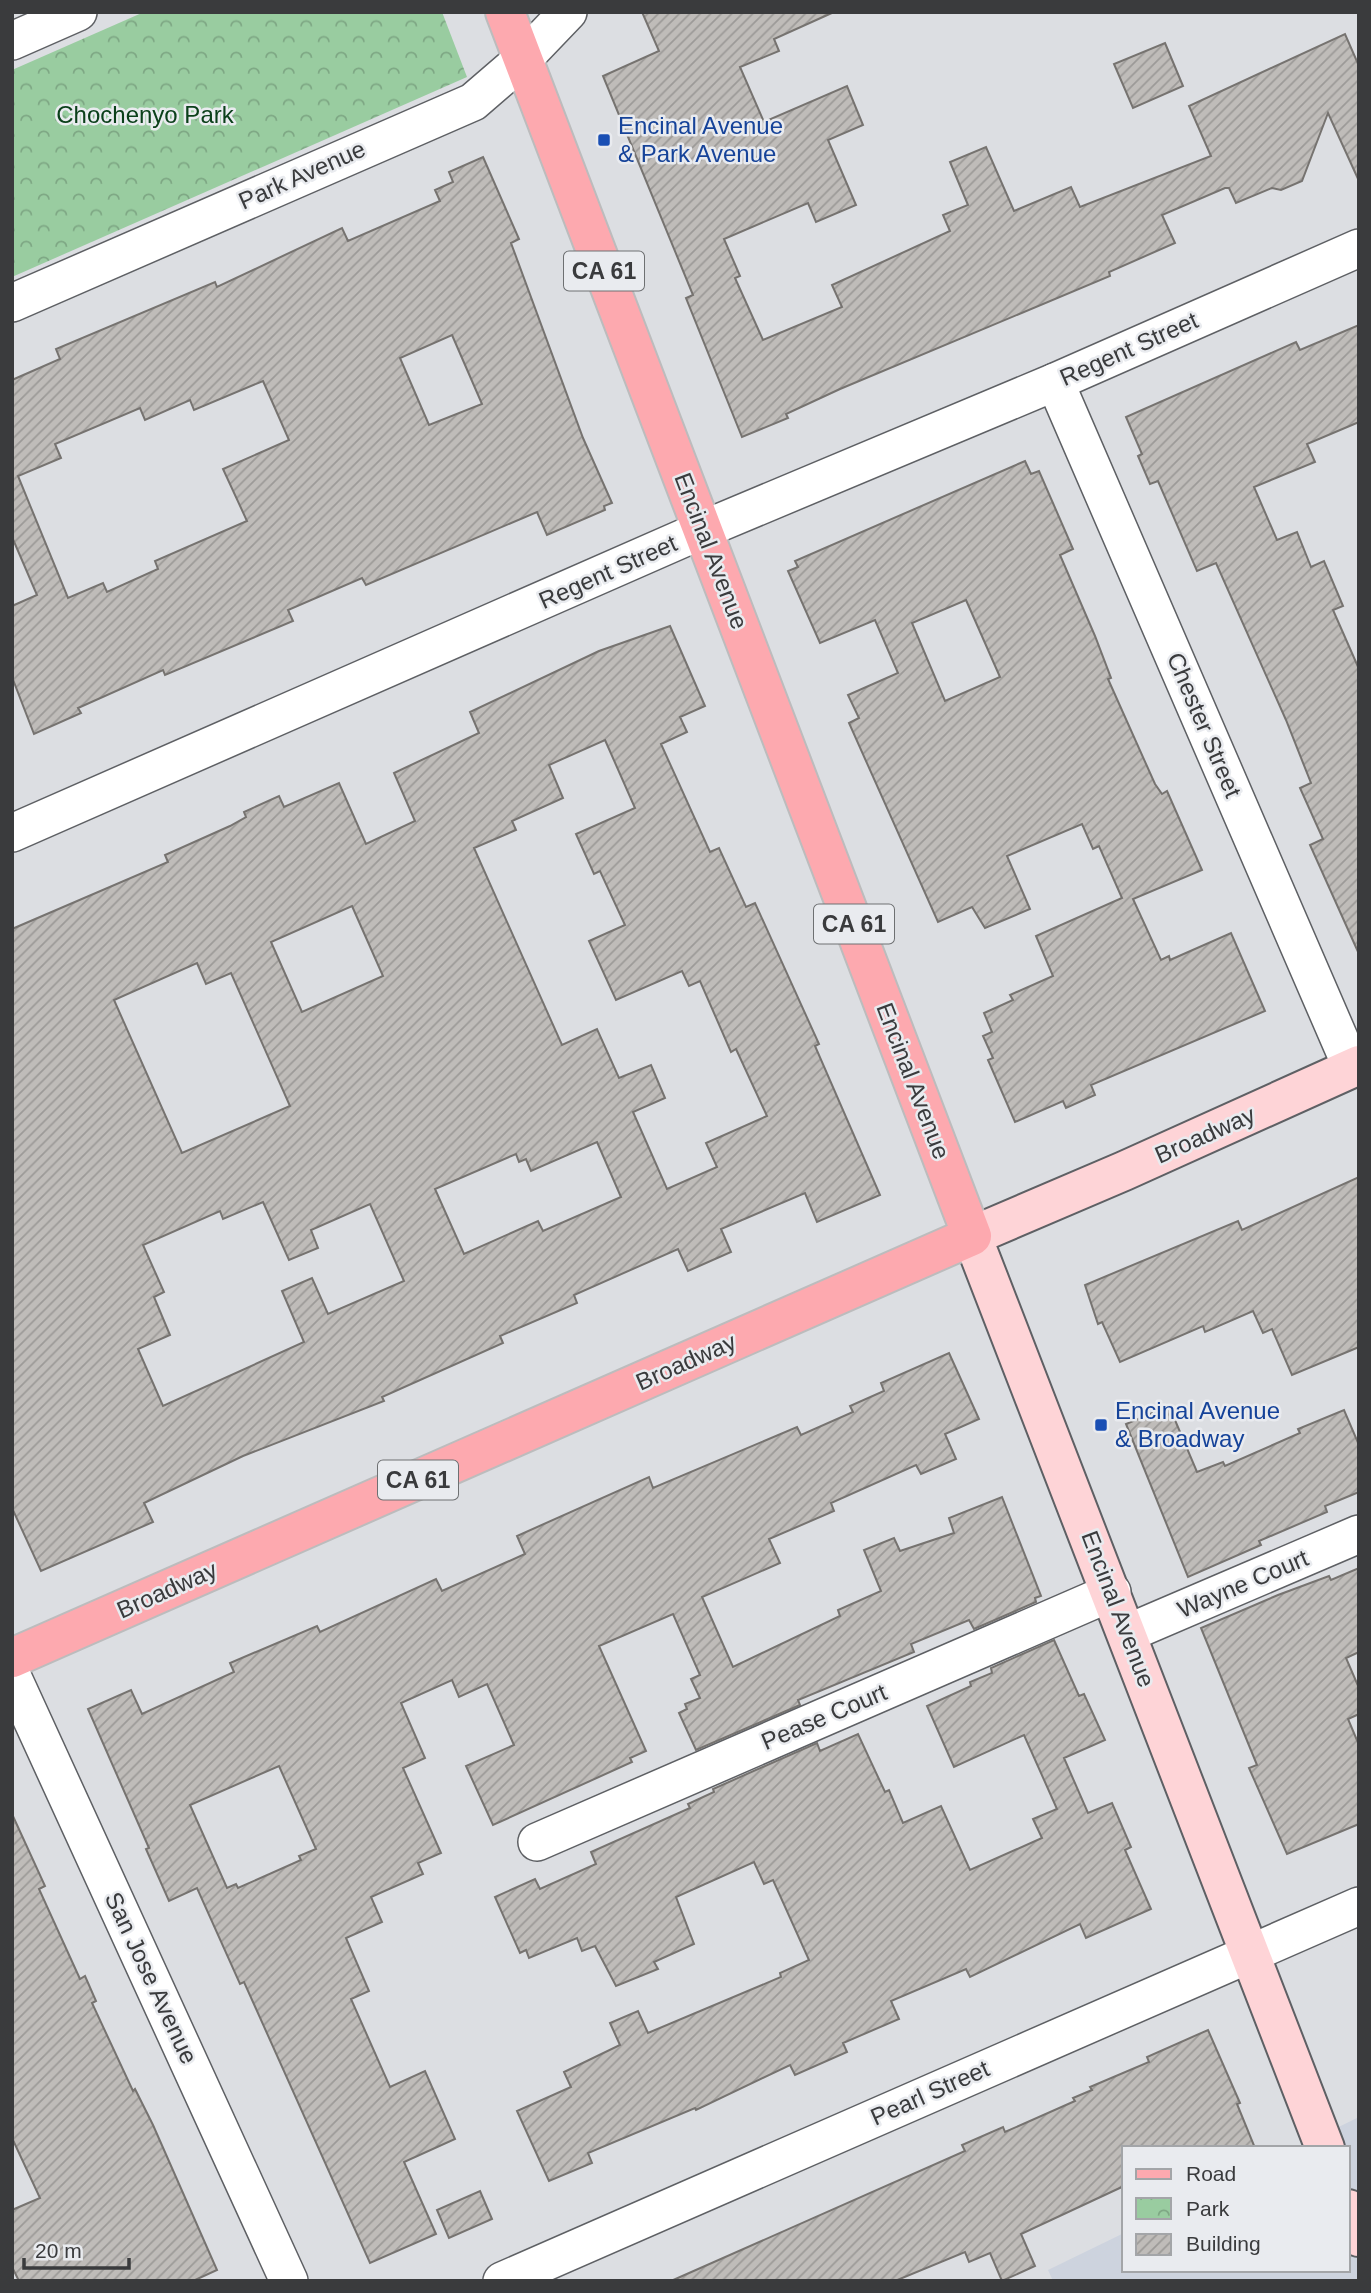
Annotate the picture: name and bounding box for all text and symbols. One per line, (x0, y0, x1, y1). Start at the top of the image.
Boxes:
park label: Chochenyo Park (56, 101, 235, 128)
place label: Encinal Avenue & Park Avenue (618, 112, 783, 167)
marker: Encinal Avenue & Park Avenue (596, 132, 612, 148)
street label: Park Avenue (234, 135, 369, 214)
road number: CA 61 (564, 252, 644, 290)
street label: Regent Street (1056, 306, 1202, 391)
street label: Encinal Avenue (669, 469, 754, 633)
street label: Regent Street (535, 529, 681, 614)
street label: Chester Street (1162, 648, 1247, 802)
road number: CA 61 (814, 904, 894, 944)
street label: Encinal Avenue (871, 999, 956, 1163)
street label: Broadway (1151, 1101, 1259, 1169)
street label: Broadway (632, 1328, 740, 1396)
place label: Encinal Avenue & Broadway (1115, 1397, 1280, 1452)
marker: Encinal Avenue & Broadway (1093, 1417, 1109, 1433)
road number: CA 61 (378, 1460, 458, 1499)
street label: Encinal Avenue (1076, 1527, 1161, 1691)
street label: Wayne Court (1173, 1544, 1312, 1623)
street label: Broadway (113, 1556, 221, 1624)
street label: Pease Court (757, 1678, 891, 1755)
street label: San Jose Avenue (100, 1888, 203, 2068)
street label: Pearl Street (866, 2054, 993, 2131)
legend (1122, 2146, 1350, 2272)
text: Road (1186, 2162, 1236, 2185)
text: Park (1186, 2197, 1230, 2220)
scale bar (24, 2226, 130, 2270)
text: Building (1186, 2232, 1261, 2255)
text: 20 m (35, 2239, 82, 2262)

